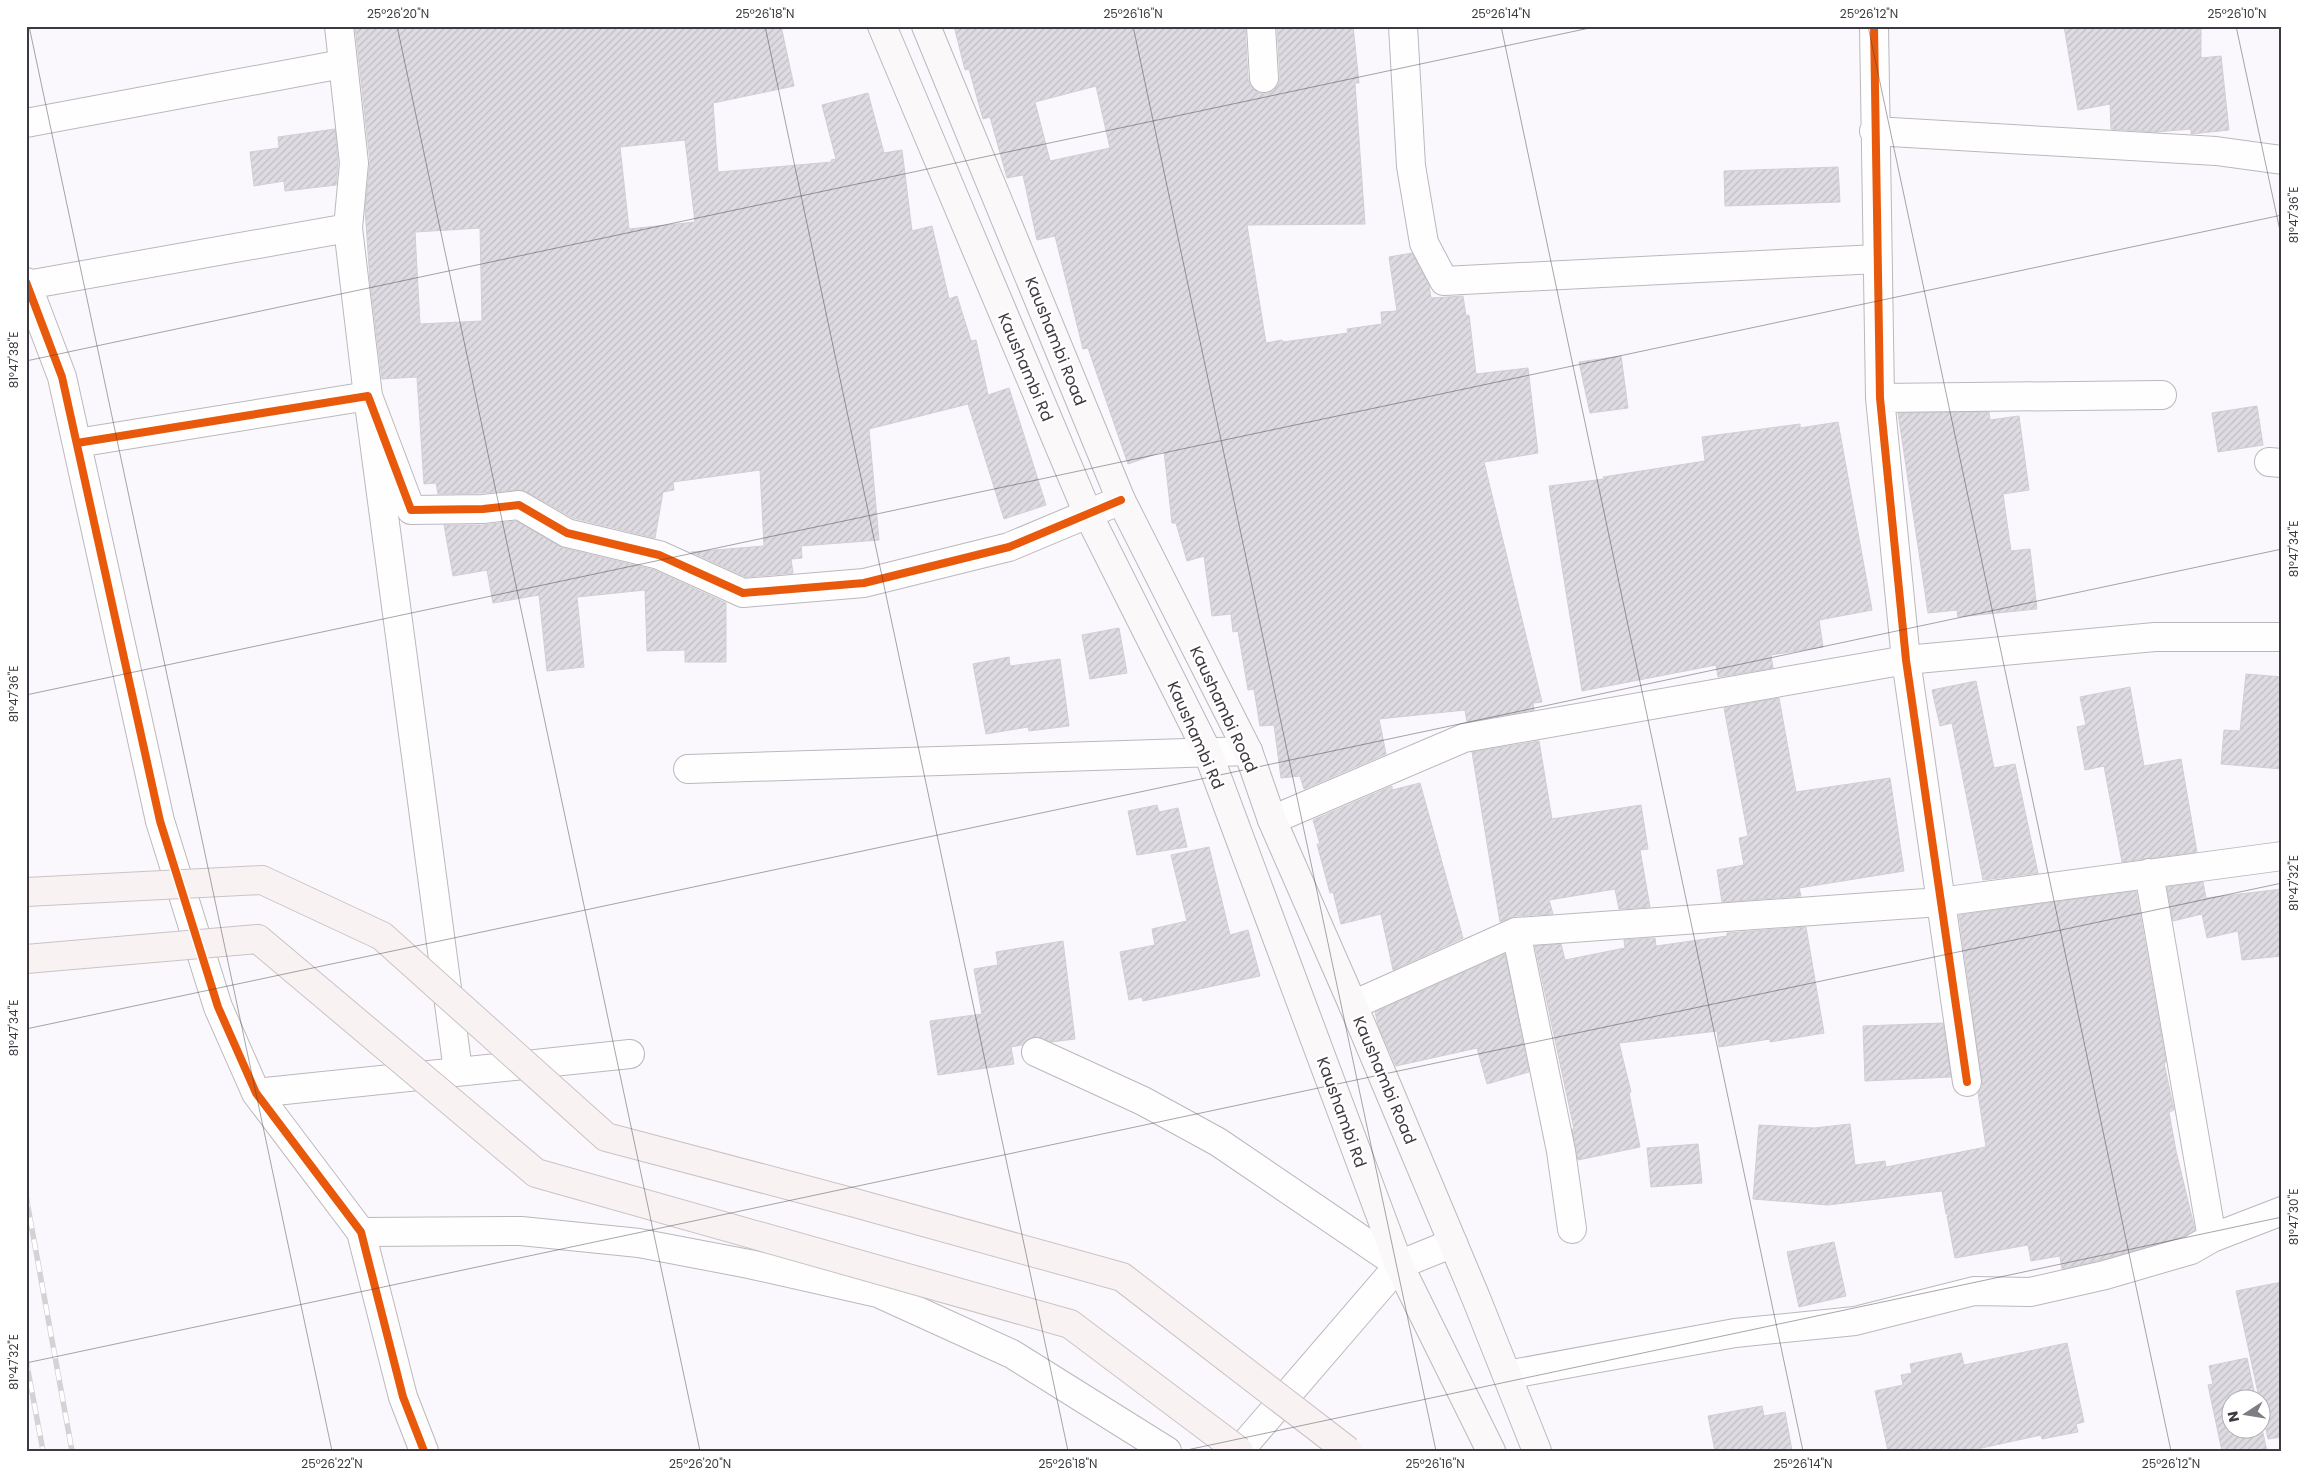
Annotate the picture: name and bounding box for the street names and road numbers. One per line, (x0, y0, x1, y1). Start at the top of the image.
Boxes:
street label: Kaushambi Road (1019, 273, 1092, 409)
street label: Kaushambi Rd (992, 309, 1059, 425)
street label: Kaushambi Road (1184, 642, 1263, 776)
street label: Kaushambi Rd (1161, 677, 1230, 793)
street label: Kaushambi Road (1347, 1013, 1422, 1148)
street label: Kaushambi Rd (1311, 1054, 1372, 1171)

